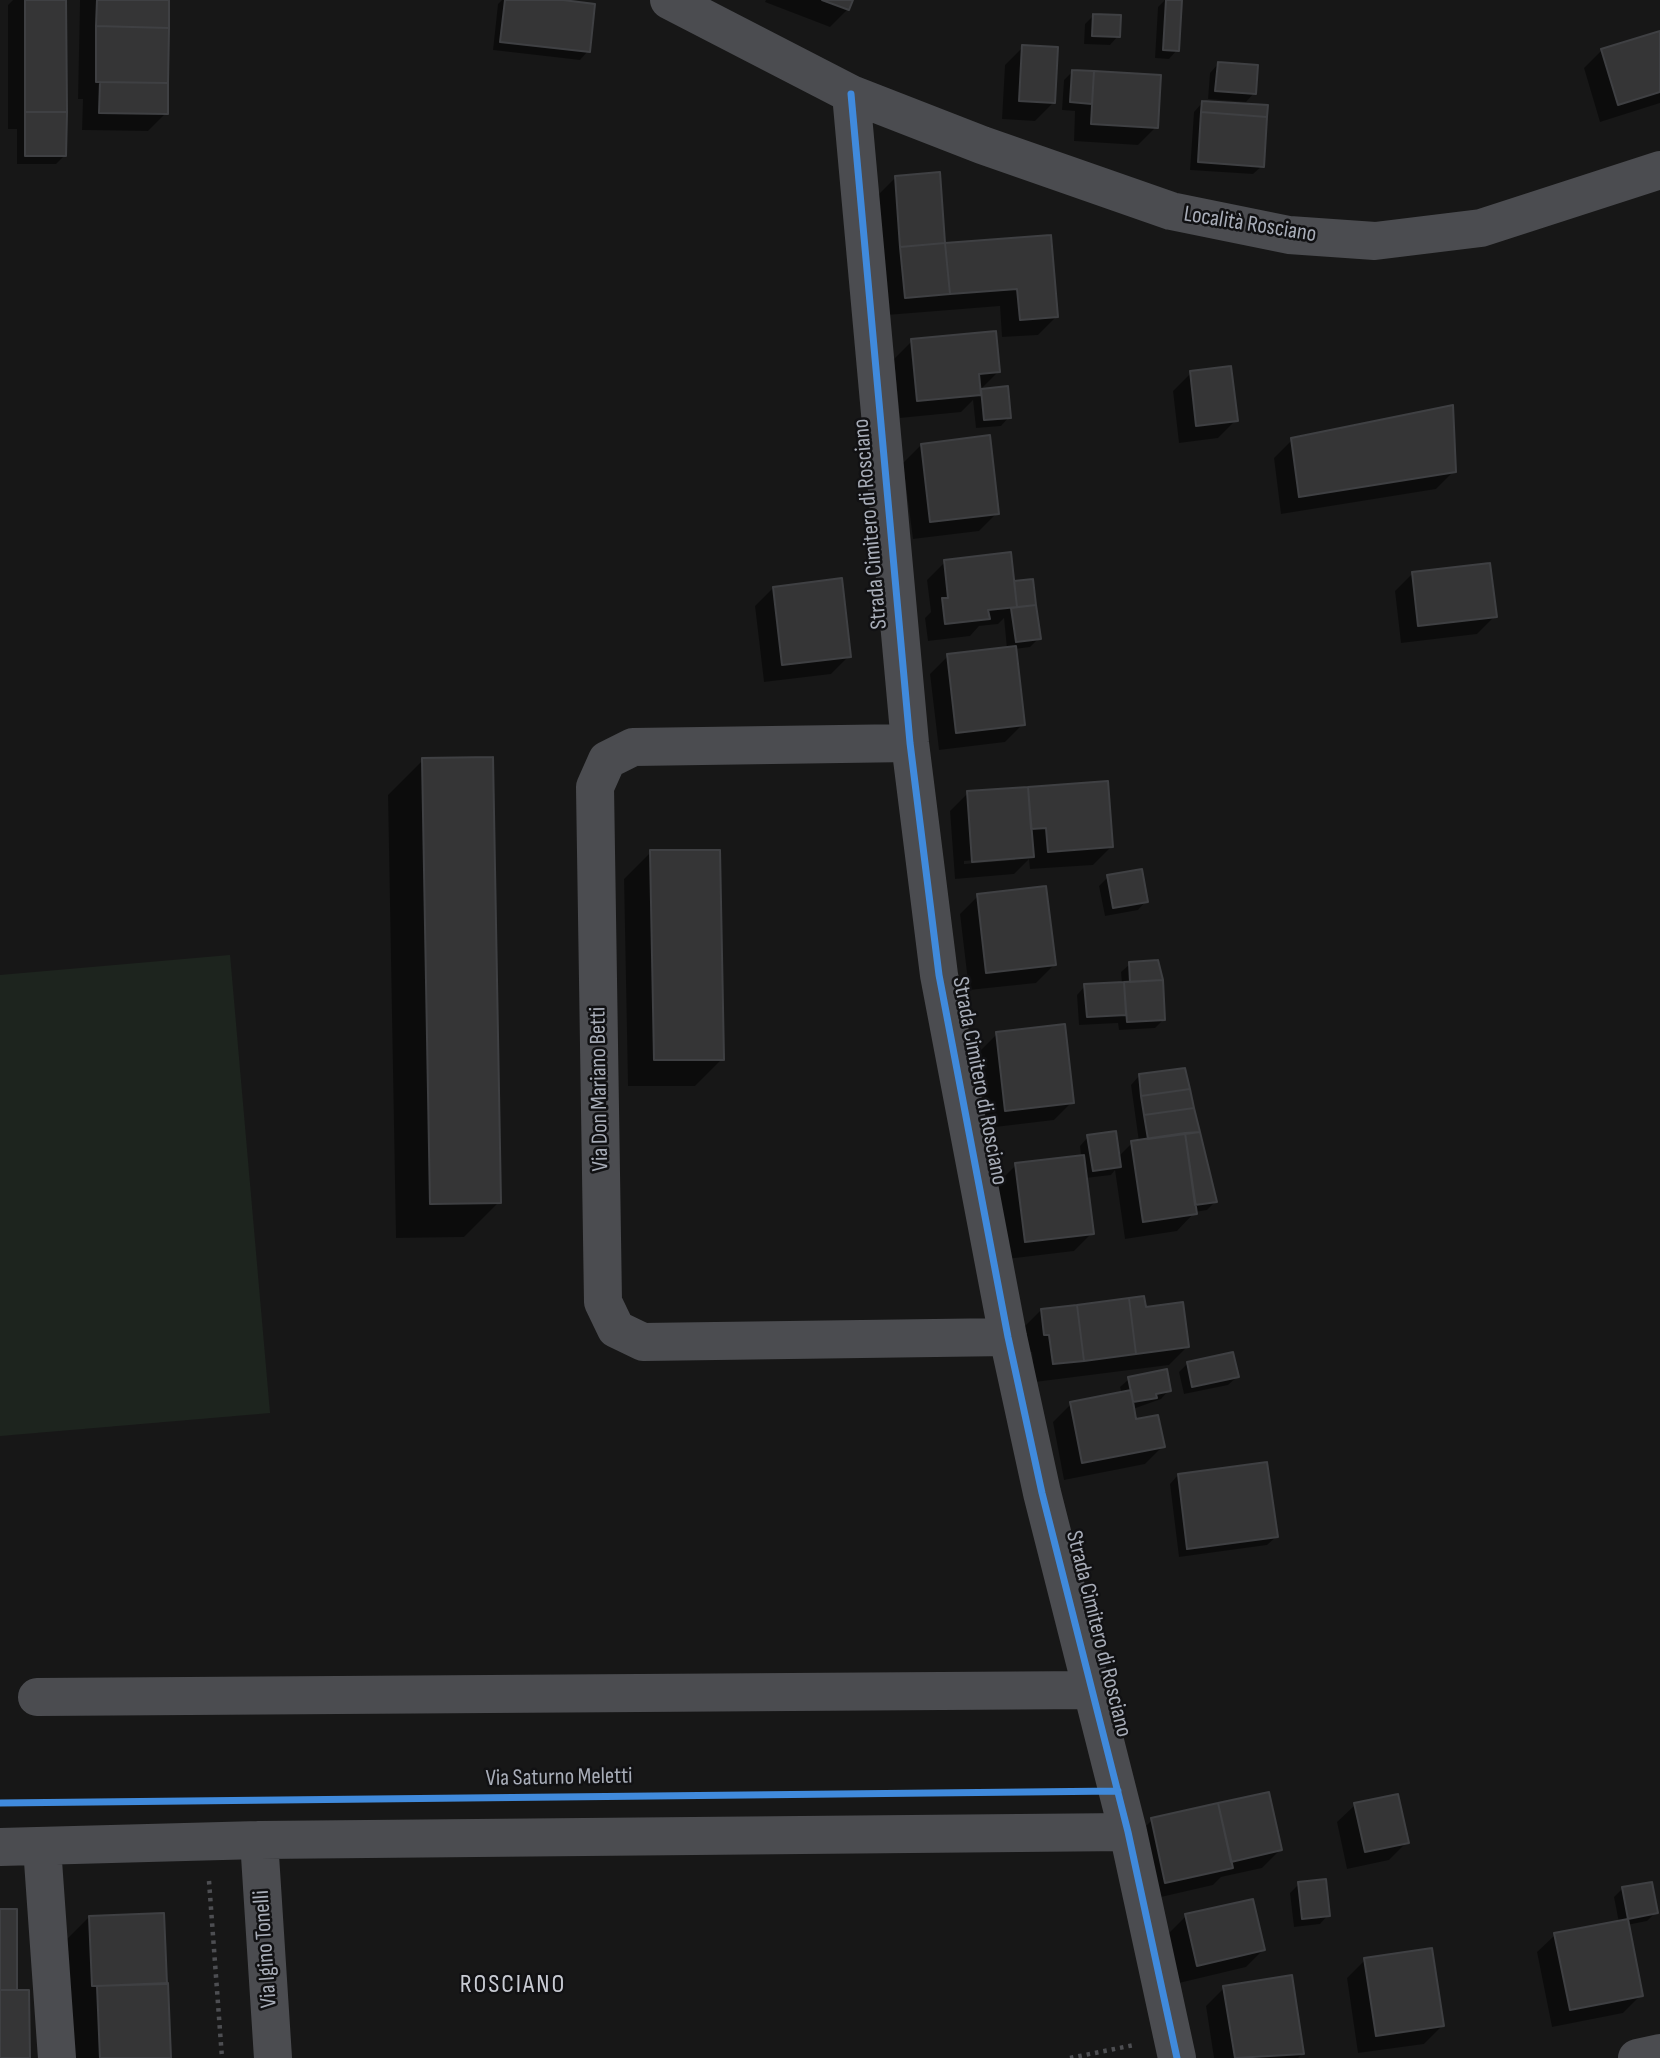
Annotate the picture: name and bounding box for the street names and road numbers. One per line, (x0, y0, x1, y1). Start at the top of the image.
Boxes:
street label: Località Rosciano (1182, 201, 1318, 249)
street label: Strada Cimitero di Rosciano (848, 417, 894, 631)
street label: Strada Cimitero di Rosciano (945, 975, 1013, 1187)
street label: Via Don Mariano Betti (585, 1007, 615, 1171)
street label: Strada Cimitero di Rosciano (1059, 1528, 1137, 1740)
street label: Via Saturno Meletti (485, 1763, 633, 1793)
street label: Via Igino Tonelli (248, 1889, 284, 2009)

